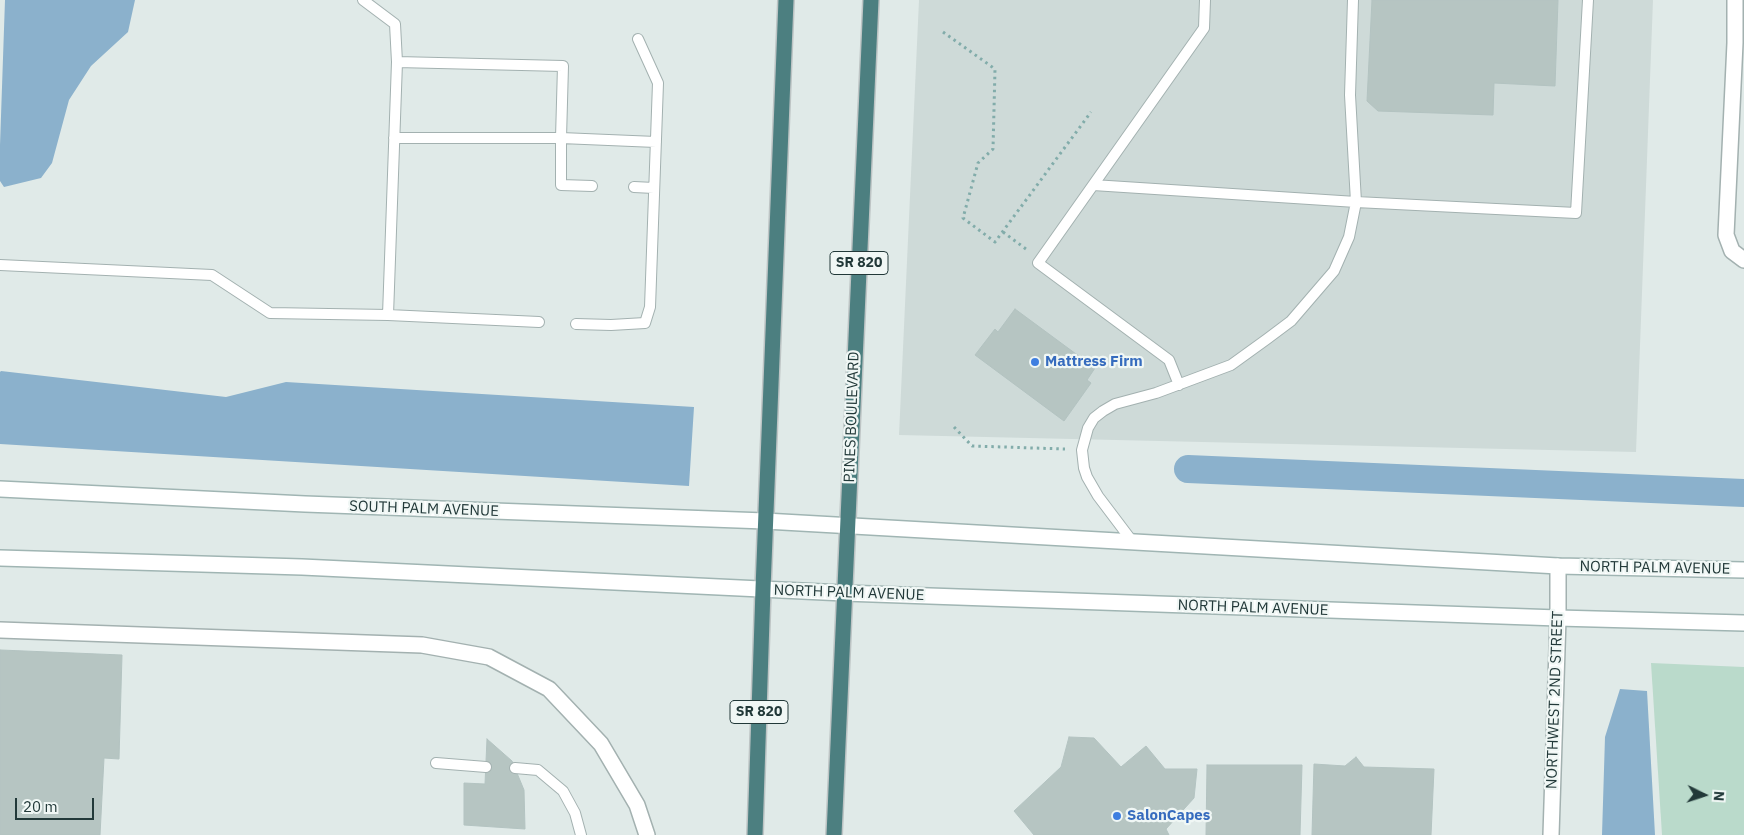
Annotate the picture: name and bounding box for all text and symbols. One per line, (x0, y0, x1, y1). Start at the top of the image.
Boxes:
road number: SR 820 (830, 252, 888, 274)
street label: PINES BOULEVARD (841, 351, 863, 483)
place label: Mattress Firm (1045, 353, 1143, 371)
marker: Mattress Firm (1029, 356, 1041, 368)
street label: SOUTH PALM AVENUE (349, 497, 499, 521)
street label: NORTH PALM AVENUE (1579, 558, 1731, 578)
street label: NORTH PALM AVENUE (773, 581, 925, 605)
street label: NORTH PALM AVENUE (1177, 596, 1329, 620)
street label: NORTHWEST 2ND STREET (1543, 611, 1567, 789)
road number: SR 820 (730, 700, 788, 724)
north arrow (1679, 770, 1729, 820)
scale bar (18, 788, 96, 820)
text: N (1710, 790, 1728, 802)
text: 20 m (23, 797, 58, 816)
place label: SalonCapes (1127, 807, 1210, 825)
marker: SalonCapes (1111, 810, 1123, 822)

